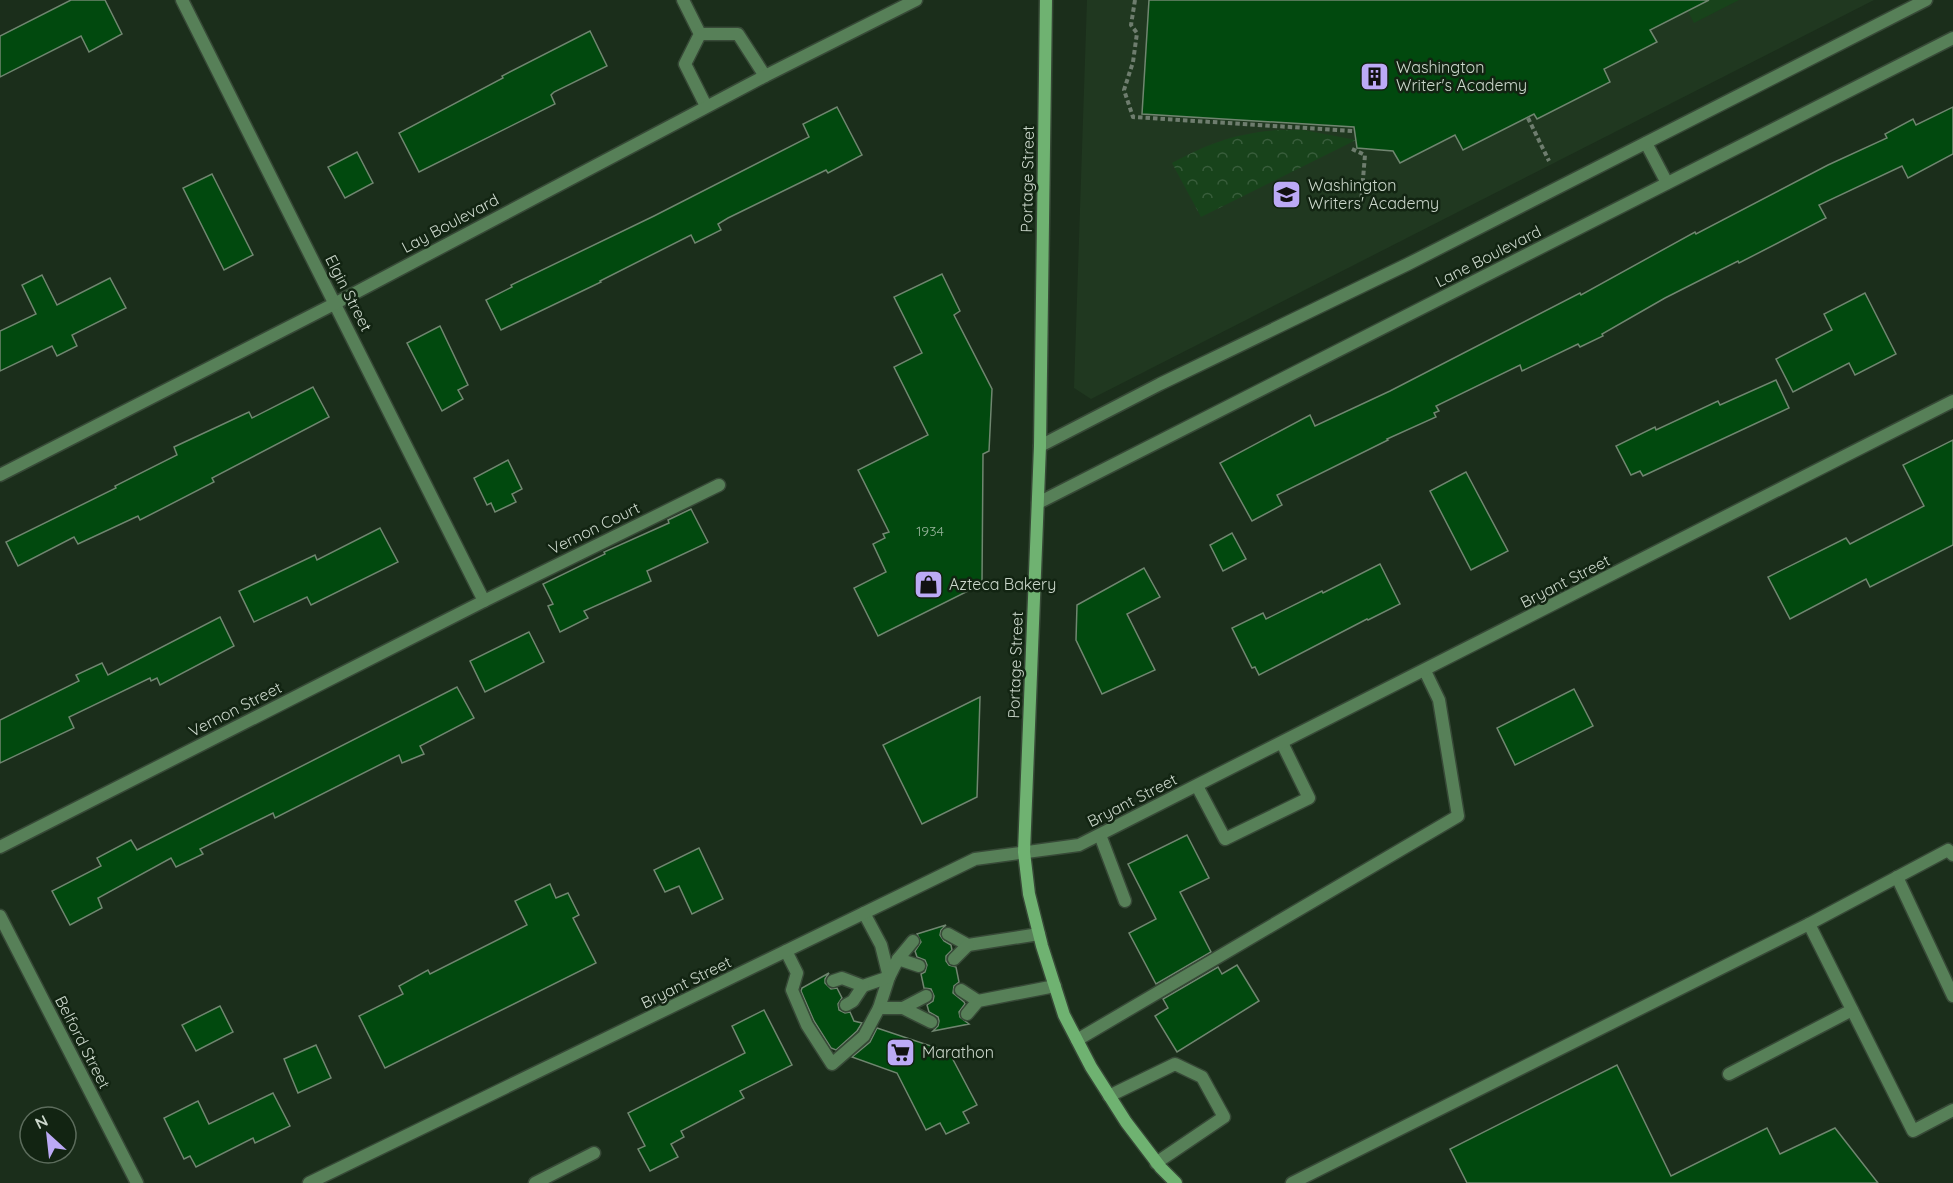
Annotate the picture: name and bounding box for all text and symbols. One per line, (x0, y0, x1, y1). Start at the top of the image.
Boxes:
place label: Washington Writer's Academy (1396, 57, 1527, 95)
building icon: Washington Writer's Academy (1359, 60, 1391, 92)
street label: Portage Street (1016, 125, 1038, 233)
place label: Washington Writers' Academy (1308, 175, 1439, 213)
school or university icon: Washington Writers' Academy (1271, 178, 1303, 210)
street label: Lay Boulevard (398, 189, 502, 257)
street label: Lane Boulevard (1432, 221, 1544, 291)
street label: Elgin Street (321, 251, 377, 335)
street label: Vernon Court (545, 497, 643, 559)
house number: 1934 (916, 522, 944, 540)
street label: Bryant Street (1517, 550, 1613, 612)
shop icon: Azteca Bakery (912, 568, 944, 600)
place label: Azteca Bakery (949, 574, 1056, 594)
street label: Portage Street (1003, 611, 1027, 719)
street label: Vernon Street (185, 677, 285, 741)
street label: Bryant Street (1084, 769, 1180, 831)
street label: Bryant Street (638, 952, 734, 1012)
street label: Belford Street (51, 992, 115, 1092)
supermarket icon: Marathon (885, 1036, 917, 1068)
place label: Marathon (922, 1042, 994, 1062)
north arrow (18, 1105, 78, 1165)
text: N (31, 1110, 51, 1133)

